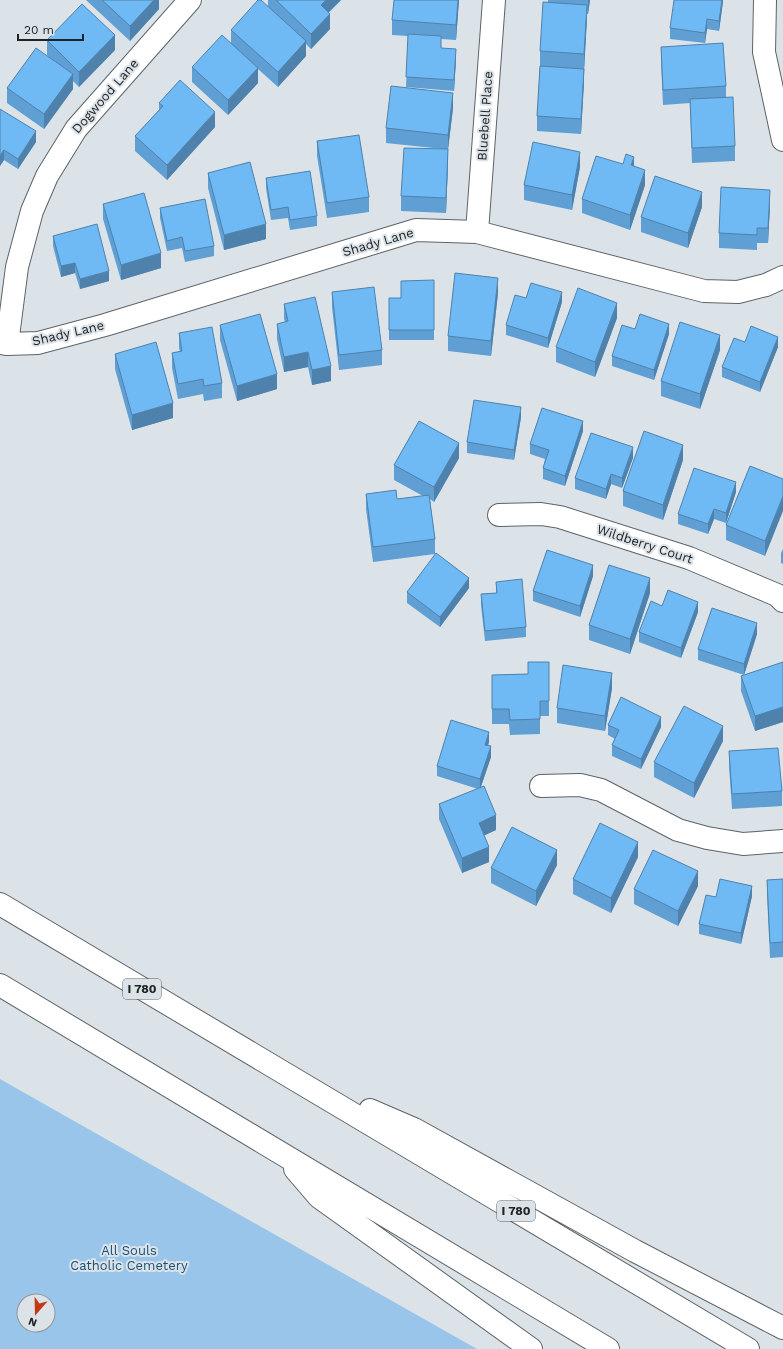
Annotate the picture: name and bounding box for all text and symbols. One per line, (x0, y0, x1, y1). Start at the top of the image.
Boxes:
scale bar (18, 16, 83, 42)
text: 20 m (24, 23, 54, 37)
street label: Dogwood Lane (69, 56, 141, 136)
street label: Bluebell Place (474, 71, 496, 161)
street label: Shady Lane (341, 225, 415, 259)
street label: Shady Lane (31, 317, 105, 349)
street label: Wildberry Court (595, 521, 696, 567)
road number: I 780 (123, 979, 161, 999)
road number: I 780 (497, 1201, 535, 1221)
park label: All Souls Catholic Cemetery (70, 1243, 188, 1273)
north arrow (16, 1293, 56, 1333)
text: N (27, 1314, 39, 1329)

